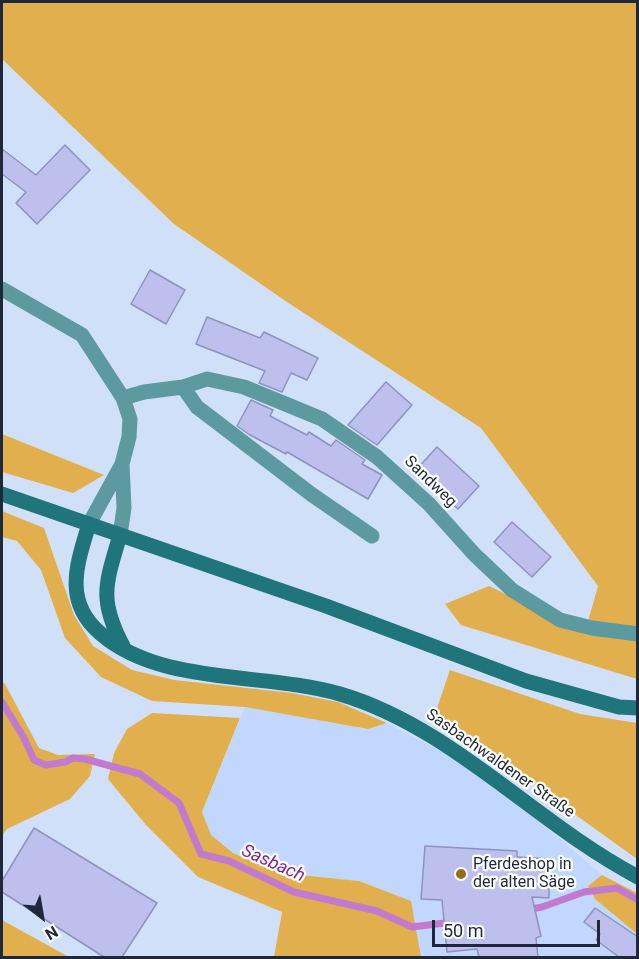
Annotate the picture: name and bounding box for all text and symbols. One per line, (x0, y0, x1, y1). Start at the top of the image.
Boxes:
street label: Sandweg (400, 452, 460, 512)
street label: Sasbachwaldener Straße (422, 705, 578, 823)
water label: Sasbach (238, 841, 308, 887)
place label: Pferdeshop in der alten Säge (473, 855, 575, 893)
marker: Pferdeshop in der alten Säge (454, 867, 468, 881)
north arrow (12, 887, 72, 947)
scale bar (435, 908, 603, 946)
text: 50 m (443, 920, 483, 941)
text: N (42, 922, 61, 944)

